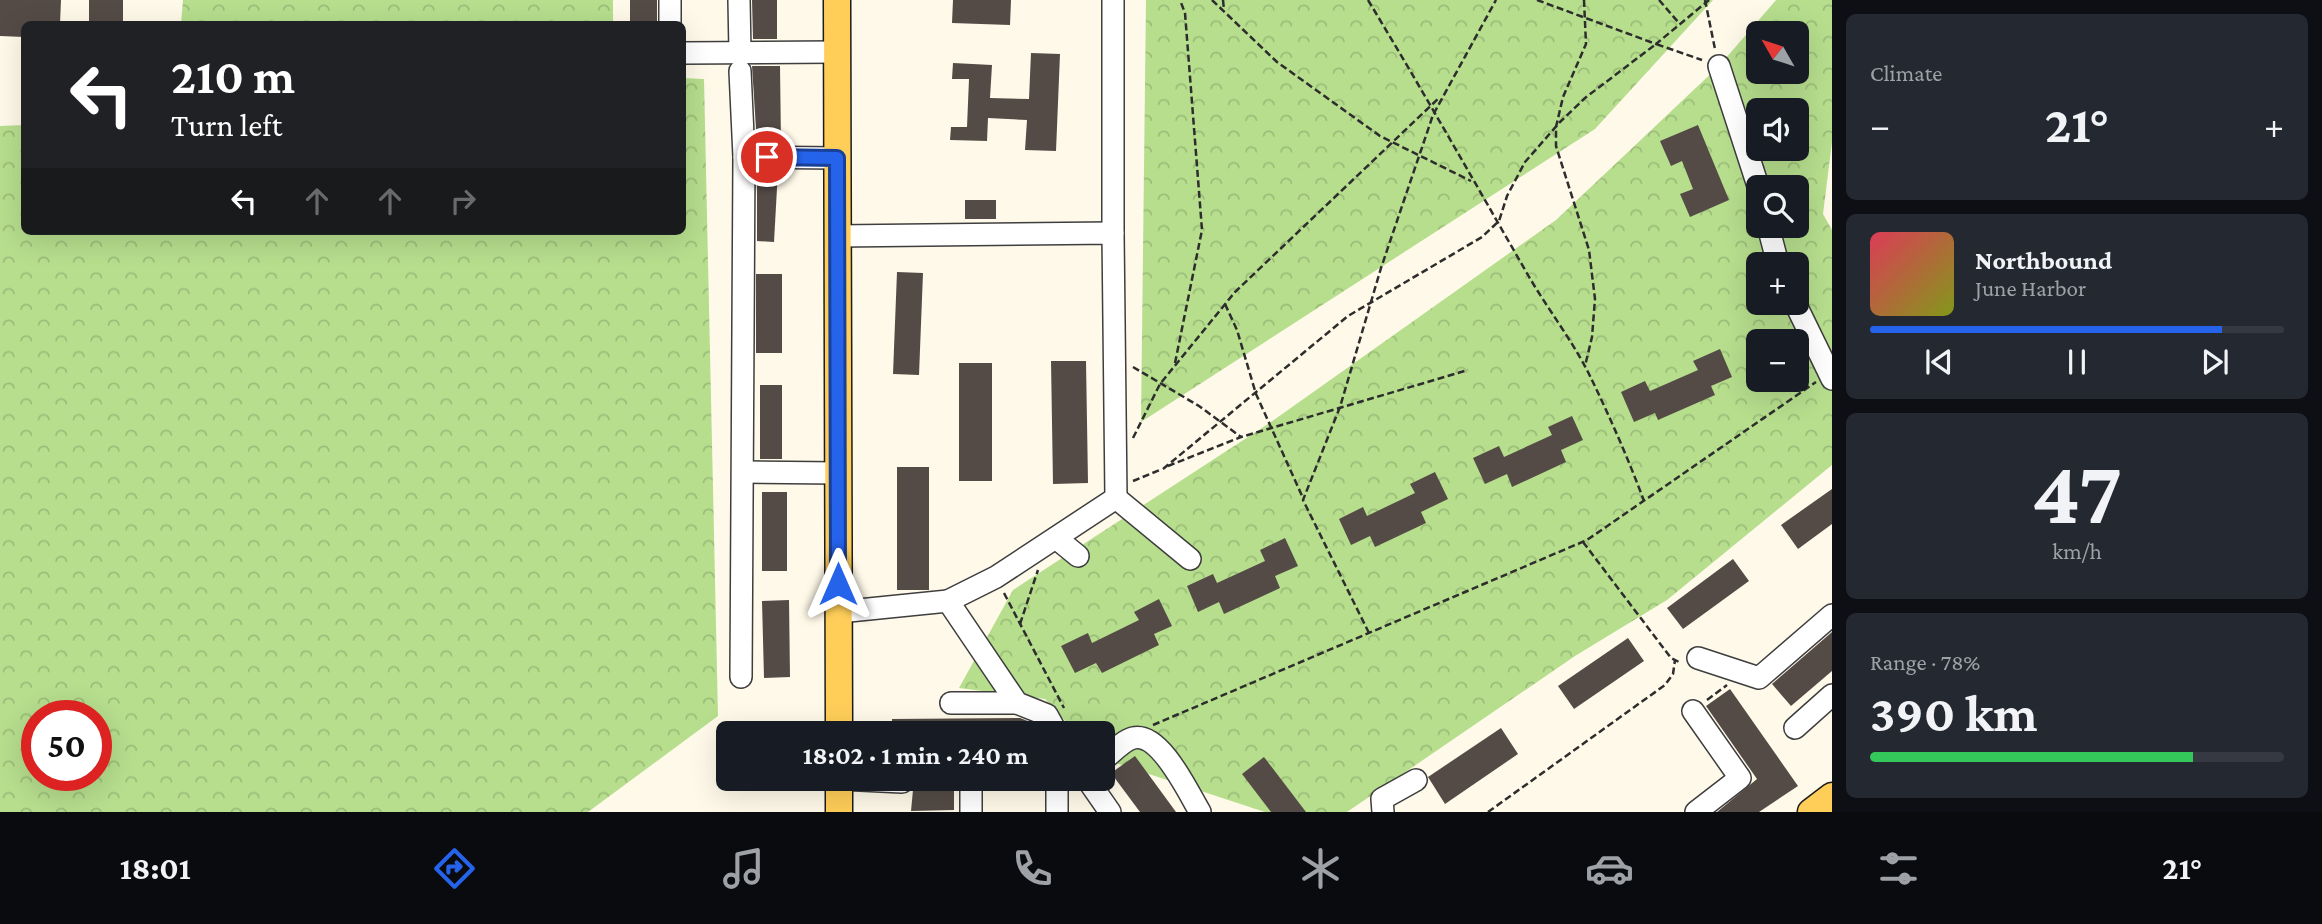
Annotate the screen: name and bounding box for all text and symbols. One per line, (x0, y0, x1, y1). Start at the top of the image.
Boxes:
north arrow (1746, 21, 1810, 84)
map controls (1746, 21, 1809, 392)
icon: left (56, 49, 147, 140)
text: 210 m (171, 49, 295, 104)
text: Climate (1870, 60, 1942, 86)
text: 21° (2045, 95, 2109, 153)
button: sound (1746, 98, 1809, 161)
text: − (1870, 104, 1890, 146)
text: + (2264, 104, 2284, 146)
text: Turn left (171, 107, 282, 143)
pin (737, 127, 797, 187)
icon: arrive (748, 138, 786, 176)
button: search (1746, 175, 1809, 238)
icon: left (225, 182, 263, 220)
icon: ahead (298, 182, 336, 220)
icon: ahead (371, 182, 409, 220)
icon: right (444, 182, 482, 220)
text: Northbound (1975, 246, 2112, 275)
button: + (1746, 252, 1809, 315)
text: June Harbor (1975, 275, 2086, 301)
button: − (1746, 329, 1809, 392)
icon: previous (1920, 343, 1958, 381)
icon: pause (2058, 343, 2096, 381)
icon: next (2196, 343, 2234, 381)
text: 47 (2032, 441, 2122, 543)
text: km/h (2052, 538, 2102, 564)
position arrow (801, 547, 875, 621)
text: Range · 78% (1870, 649, 1980, 675)
text: 390 km (1870, 684, 2038, 742)
speed limit sign: 50 (21, 700, 112, 791)
text: 18:02 · 1 min · 240 m (803, 741, 1028, 770)
icon: directions (430, 844, 479, 893)
icon: music (719, 844, 768, 893)
icon: phone (1008, 844, 1057, 893)
icon: climate (1296, 844, 1345, 893)
icon: car (1585, 844, 1634, 893)
icon: filters (1874, 844, 1923, 893)
text: 18:01 (120, 850, 191, 886)
text: 21° (2162, 850, 2202, 886)

